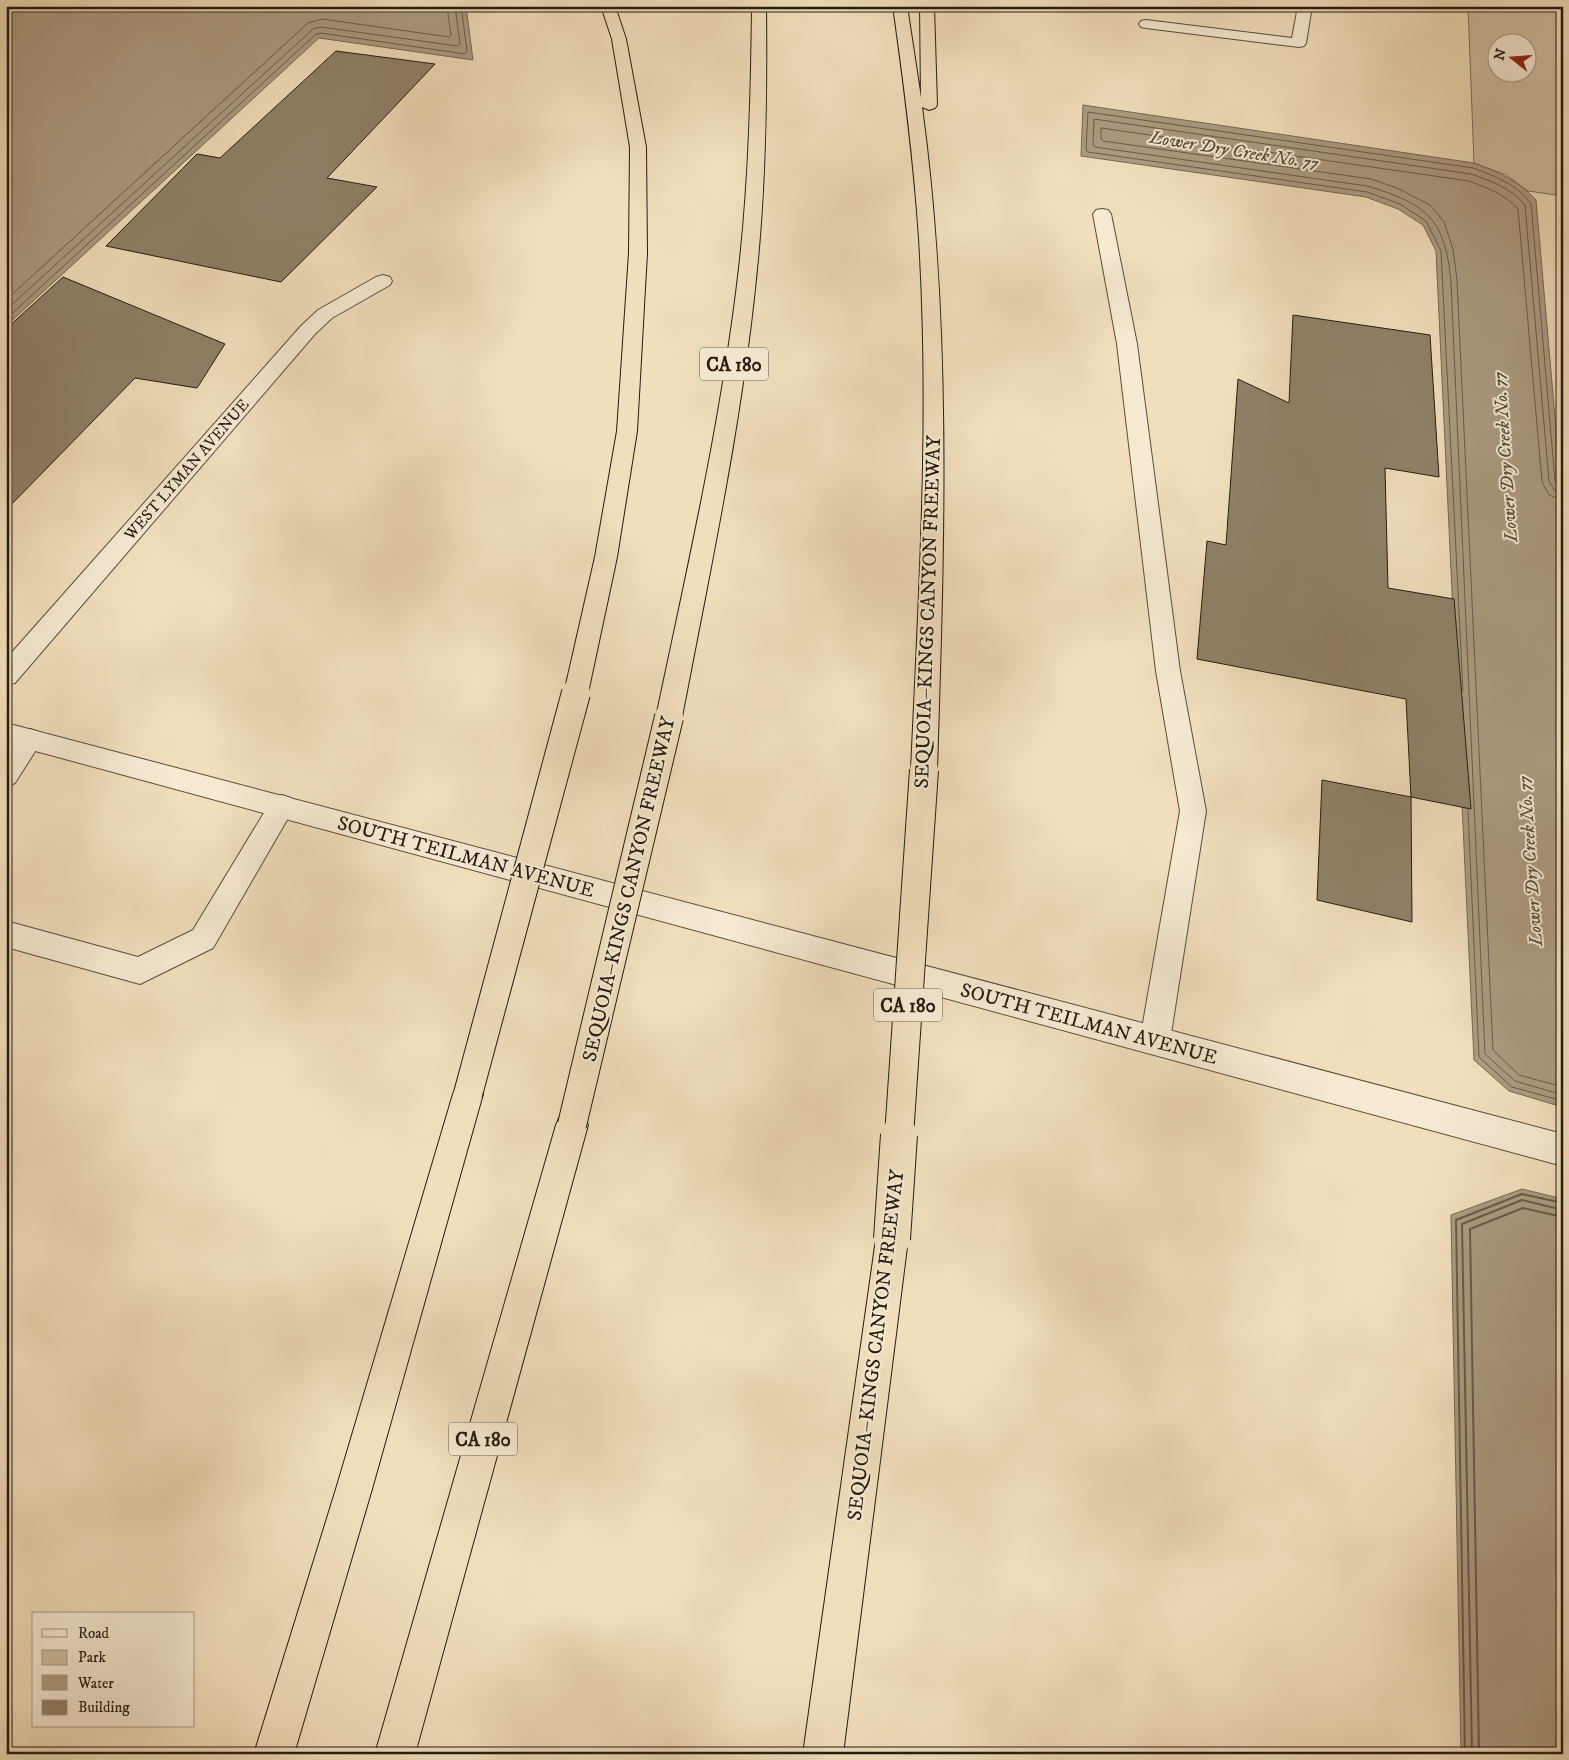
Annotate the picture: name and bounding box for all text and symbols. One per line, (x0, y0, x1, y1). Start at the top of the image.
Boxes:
north arrow (1486, 32, 1536, 82)
text: N (1490, 46, 1511, 63)
water label: Lower Dry Creek No. 77 (1147, 127, 1320, 175)
road number: CA 180 (700, 348, 768, 380)
water label: Lower Dry Creek No. 77 (1489, 371, 1523, 544)
street label: WEST LYMAN AVENUE (119, 395, 254, 545)
street label: SEQUOIA–KINGS CANYON FREEWAY (910, 435, 947, 789)
street label: SEQUOIA–KINGS CANYON FREEWAY (578, 714, 681, 1064)
water label: Lower Dry Creek No. 77 (1514, 775, 1548, 948)
street label: SOUTH TEILMAN AVENUE (334, 811, 597, 904)
street label: SOUTH TEILMAN AVENUE (957, 978, 1220, 1071)
road number: CA 180 (874, 988, 942, 1022)
street label: SEQUOIA–KINGS CANYON FREEWAY (843, 1168, 910, 1522)
road number: CA 180 (449, 1422, 517, 1456)
legend (32, 1612, 195, 1728)
text: Road (78, 1624, 110, 1643)
text: Park (78, 1648, 107, 1667)
text: Water (77, 1674, 114, 1693)
text: Building (78, 1698, 130, 1717)

